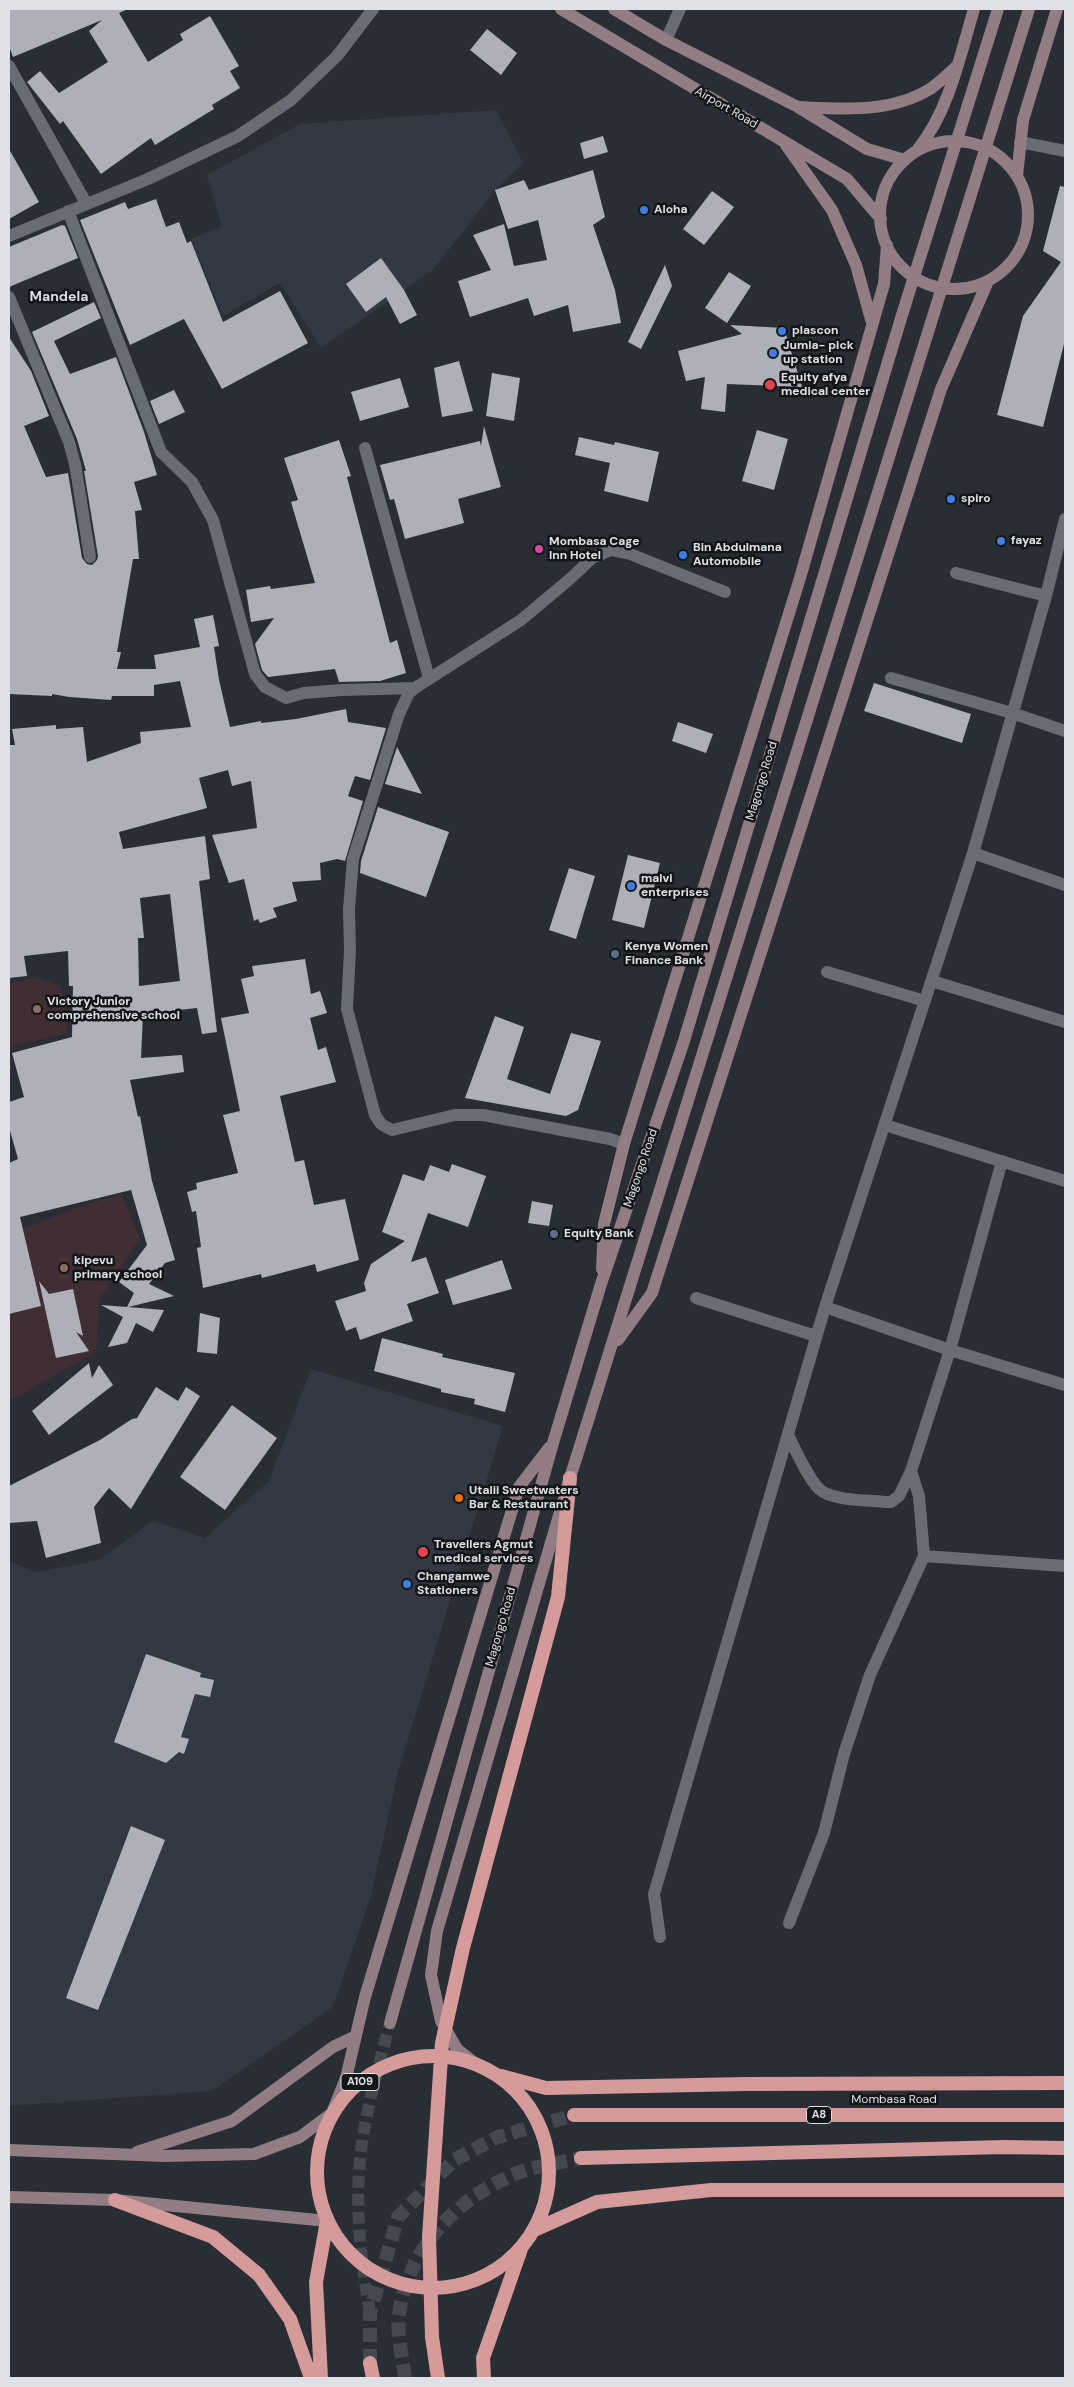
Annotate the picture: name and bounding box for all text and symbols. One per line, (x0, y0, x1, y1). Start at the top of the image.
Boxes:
street label: Airport Road (692, 84, 760, 132)
place label: Aloha (654, 203, 687, 217)
marker: Aloha (638, 204, 650, 216)
district label: Mandela (30, 289, 88, 305)
place label: plascon (792, 324, 838, 338)
marker: plascon (776, 325, 788, 337)
place label: Jumia- pick up station (783, 339, 854, 367)
marker: Jumia- pick up station (767, 347, 779, 359)
place label: Equity afya medical center (781, 371, 870, 399)
marker: Equity afya medical center (763, 378, 777, 392)
place label: spiro (961, 492, 991, 506)
marker: spiro (945, 493, 957, 505)
place label: fayaz (1011, 534, 1042, 548)
place label: Mombasa Cage Inn Hotel (549, 535, 639, 563)
marker: fayaz (995, 535, 1007, 547)
place label: Bin Abdulmana Automobile (693, 541, 782, 569)
marker: Mombasa Cage Inn Hotel (533, 543, 545, 555)
marker: Bin Abdulmana Automobile (677, 549, 689, 561)
street label: Magongo Road (743, 740, 781, 822)
place label: malvi enterprises (641, 872, 709, 900)
marker: malvi enterprises (625, 880, 637, 892)
place label: Kenya Women Finance Bank (625, 940, 708, 968)
marker: Kenya Women Finance Bank (609, 948, 621, 960)
place label: Victory Junior comprehensive school (47, 995, 180, 1023)
marker: Victory Junior comprehensive school (31, 1003, 43, 1015)
street label: Magongo Road (621, 1127, 661, 1209)
place label: Equity Bank (564, 1227, 634, 1241)
marker: Equity Bank (548, 1228, 560, 1240)
place label: kipevu primary school (74, 1254, 162, 1282)
marker: kipevu primary school (58, 1262, 70, 1274)
place label: Utalii Sweetwaters Bar & Restaurant (469, 1484, 579, 1512)
marker: Utalii Sweetwaters Bar & Restaurant (453, 1492, 465, 1504)
place label: Travellers Agmut medical services (434, 1538, 533, 1566)
marker: Travellers Agmut medical services (416, 1545, 430, 1559)
place label: Changamwe Stationers (417, 1570, 490, 1598)
marker: Changamwe Stationers (401, 1578, 413, 1590)
street label: Magongo Road (483, 1586, 519, 1668)
road number: A109 (341, 2074, 379, 2090)
street label: Mombasa Road (851, 2093, 937, 2107)
road number: A8 (806, 2106, 832, 2124)

